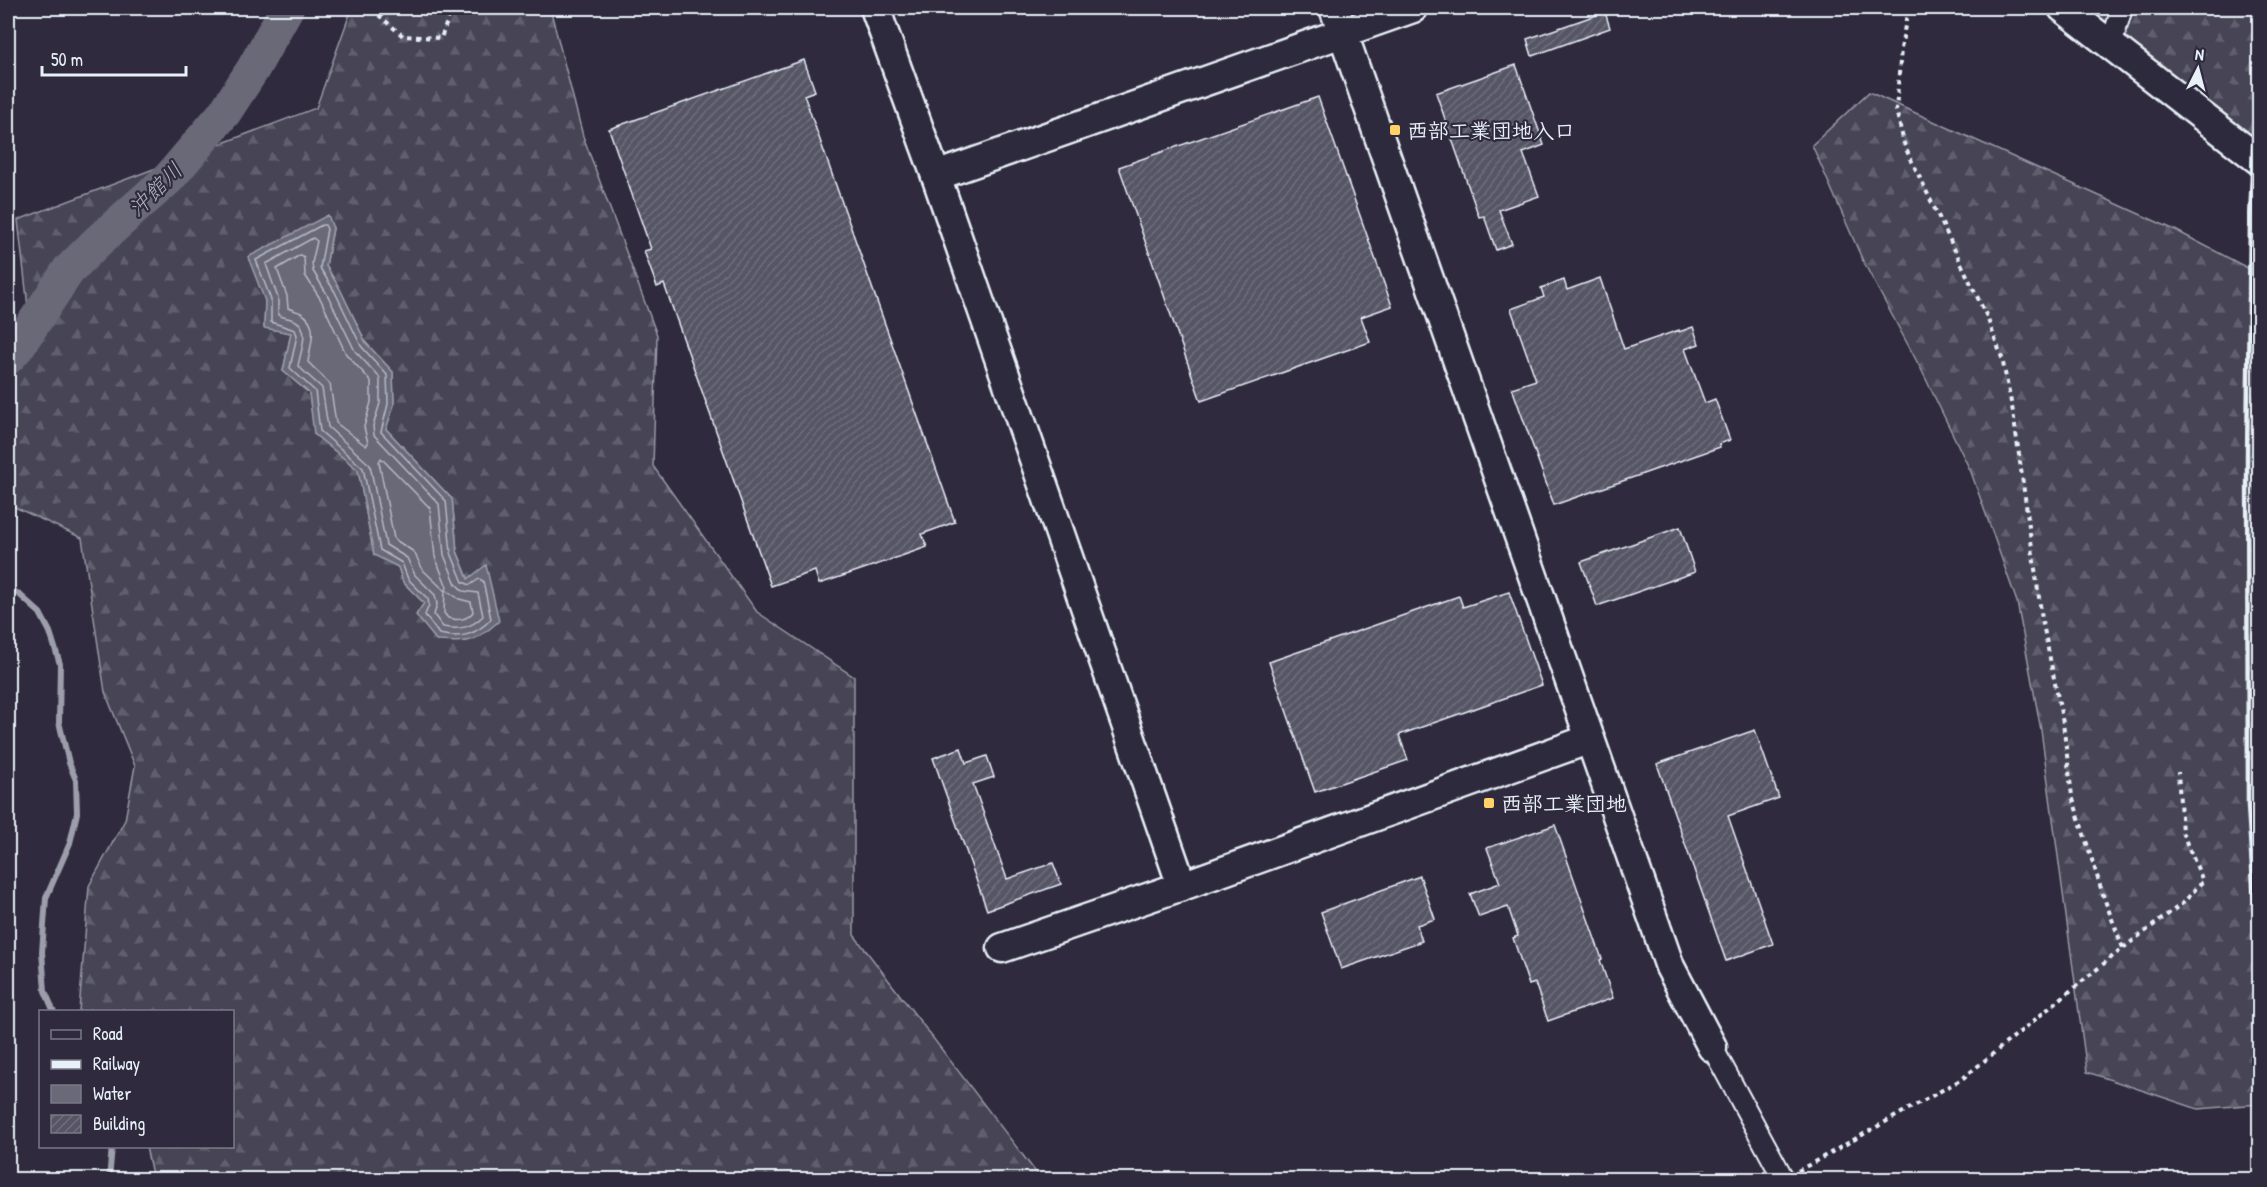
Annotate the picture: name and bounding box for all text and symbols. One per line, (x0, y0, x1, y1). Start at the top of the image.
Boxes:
scale bar (42, 39, 186, 77)
north arrow (2168, 39, 2228, 99)
text: N (2194, 43, 2205, 66)
text: 50 m (51, 47, 83, 72)
place label: 西部工業団地入口 (1407, 116, 1575, 145)
marker: 西部工業団地入口 (1388, 123, 1402, 137)
water label: 沖館川 (121, 155, 189, 223)
place label: 西部工業団地 (1501, 789, 1627, 818)
marker: 西部工業団地 (1482, 796, 1496, 810)
legend (39, 1010, 234, 1148)
text: Road (93, 1021, 123, 1046)
text: Railway (93, 1051, 140, 1076)
text: Water (93, 1081, 131, 1106)
text: Building (93, 1111, 145, 1136)

